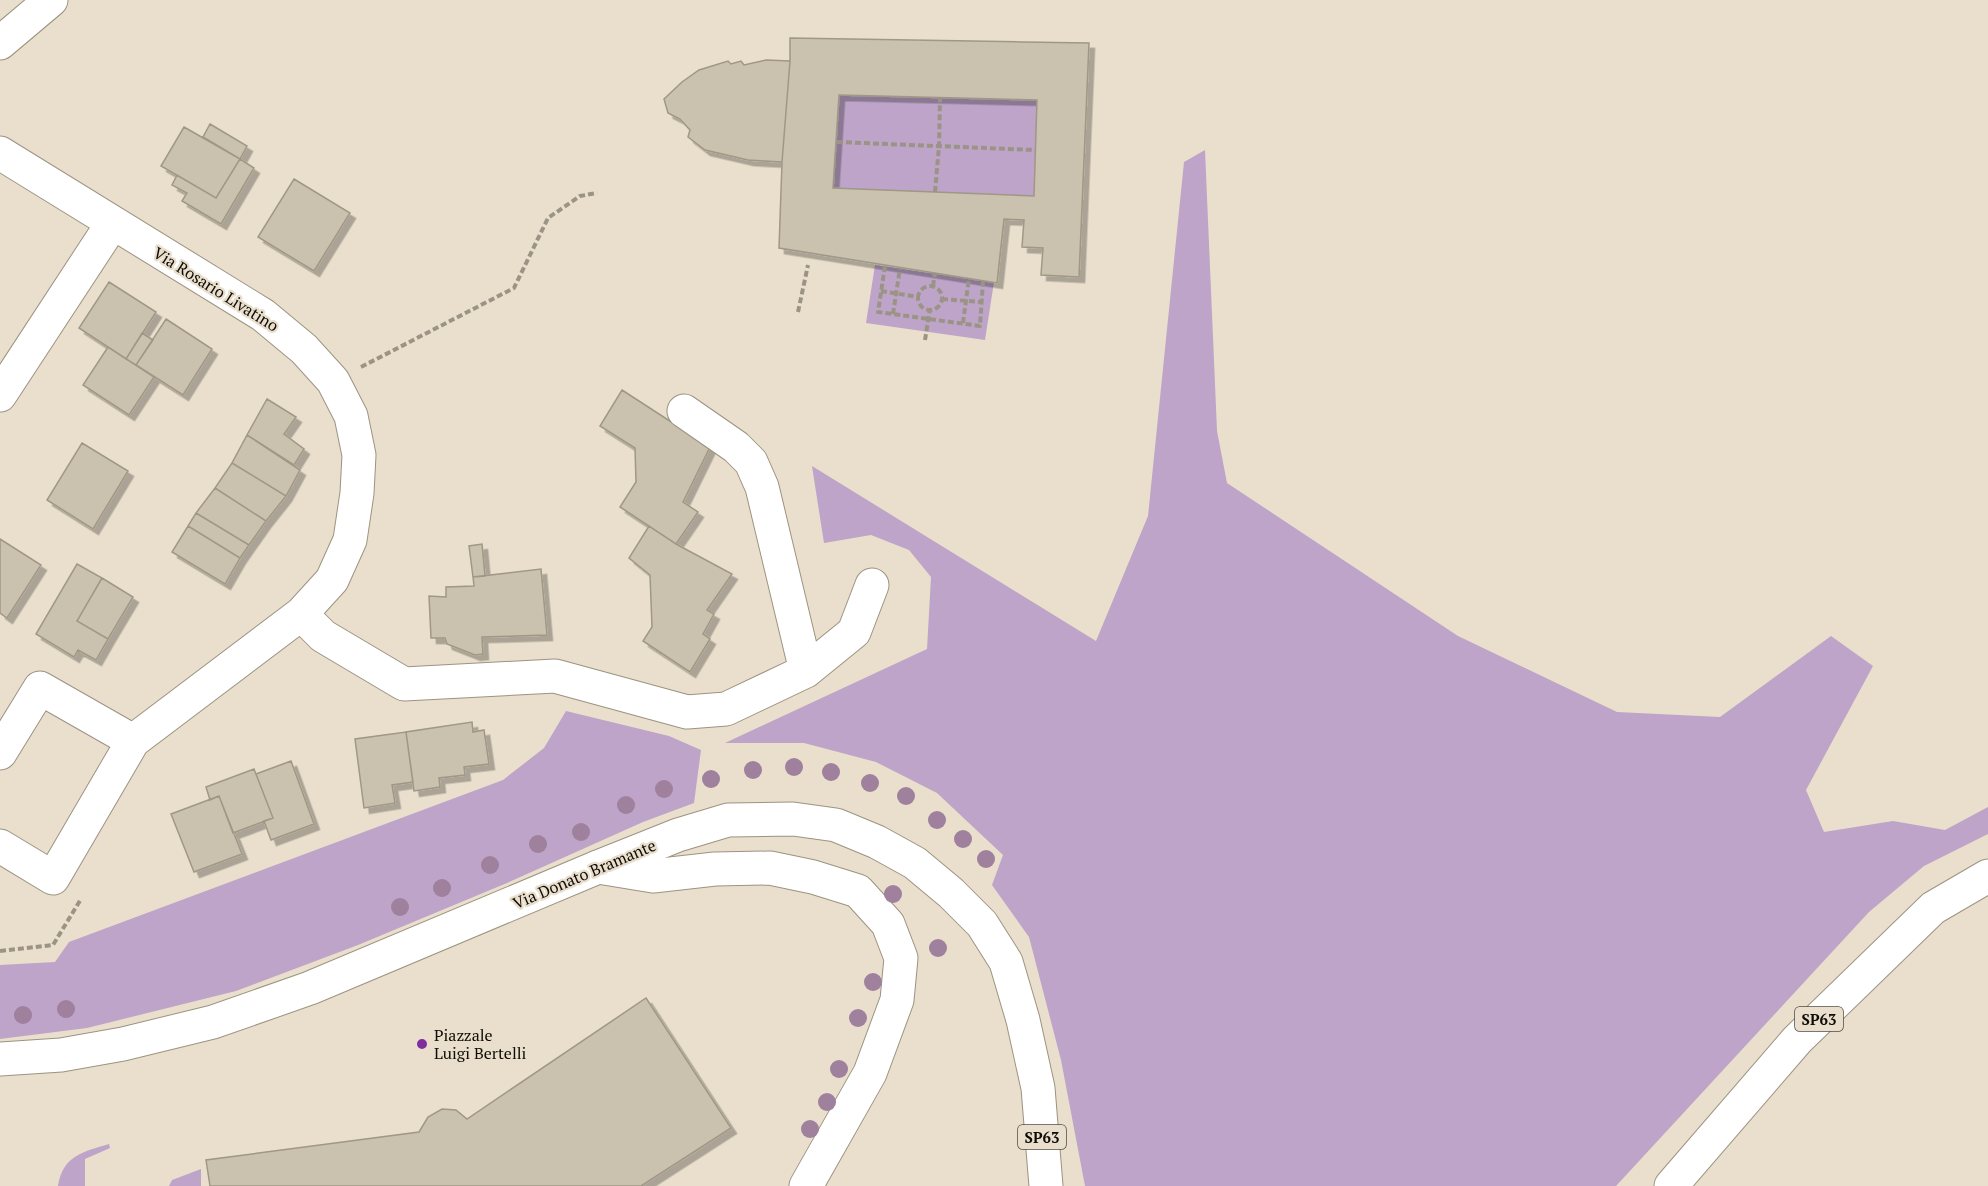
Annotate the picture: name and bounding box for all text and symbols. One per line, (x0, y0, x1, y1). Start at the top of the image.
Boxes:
street label: Via Rosario Livatino (149, 241, 283, 337)
street label: Via Donato Bramante (509, 834, 659, 914)
road number: SP63 (1795, 1007, 1843, 1031)
place label: Piazzale Luigi Bertelli (434, 1024, 527, 1064)
marker: Piazzale Luigi Bertelli (415, 1037, 429, 1051)
road number: SP63 (1018, 1125, 1066, 1149)

